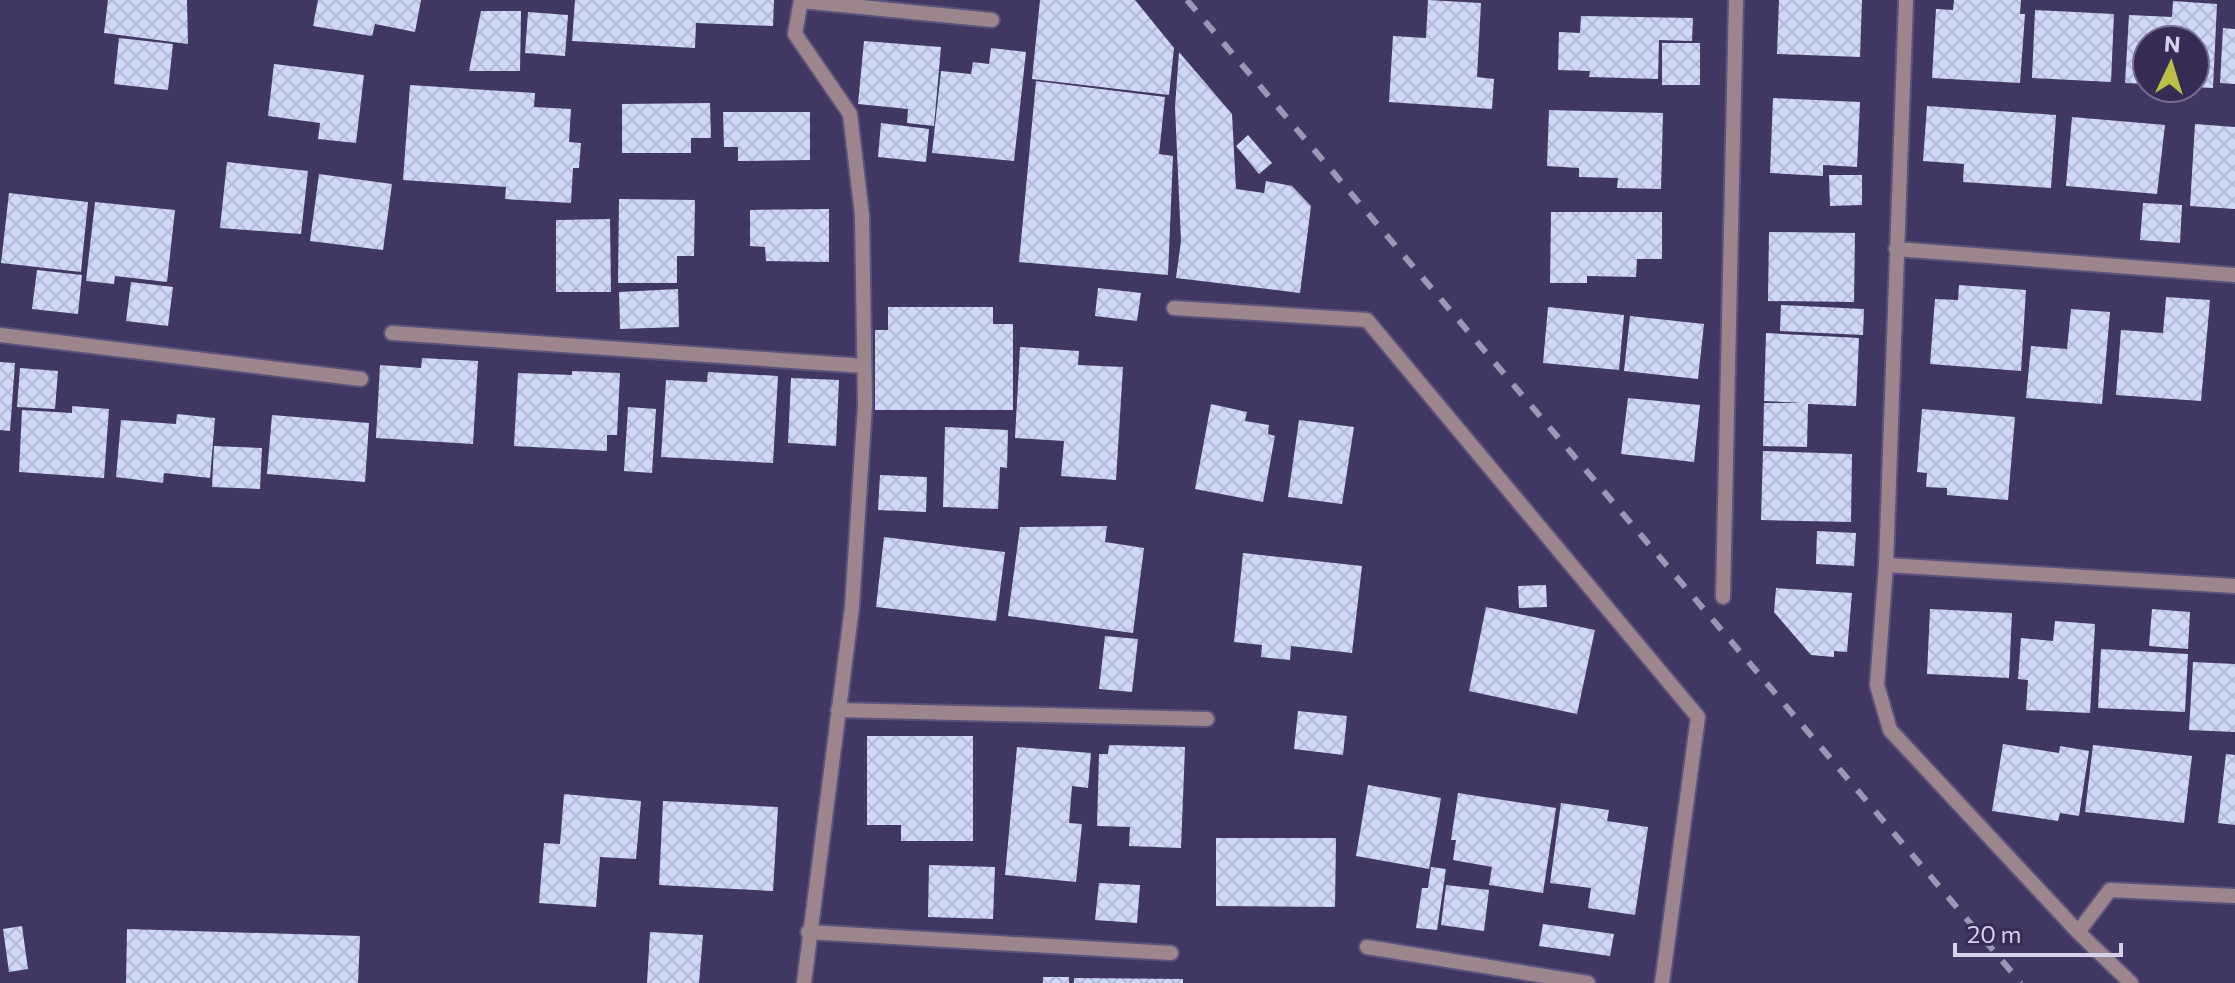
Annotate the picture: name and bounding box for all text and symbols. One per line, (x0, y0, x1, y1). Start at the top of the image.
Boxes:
north arrow (2131, 24, 2211, 104)
text: N (2163, 30, 2182, 58)
scale bar (1955, 907, 2121, 957)
text: 20 m (1967, 919, 2021, 948)

